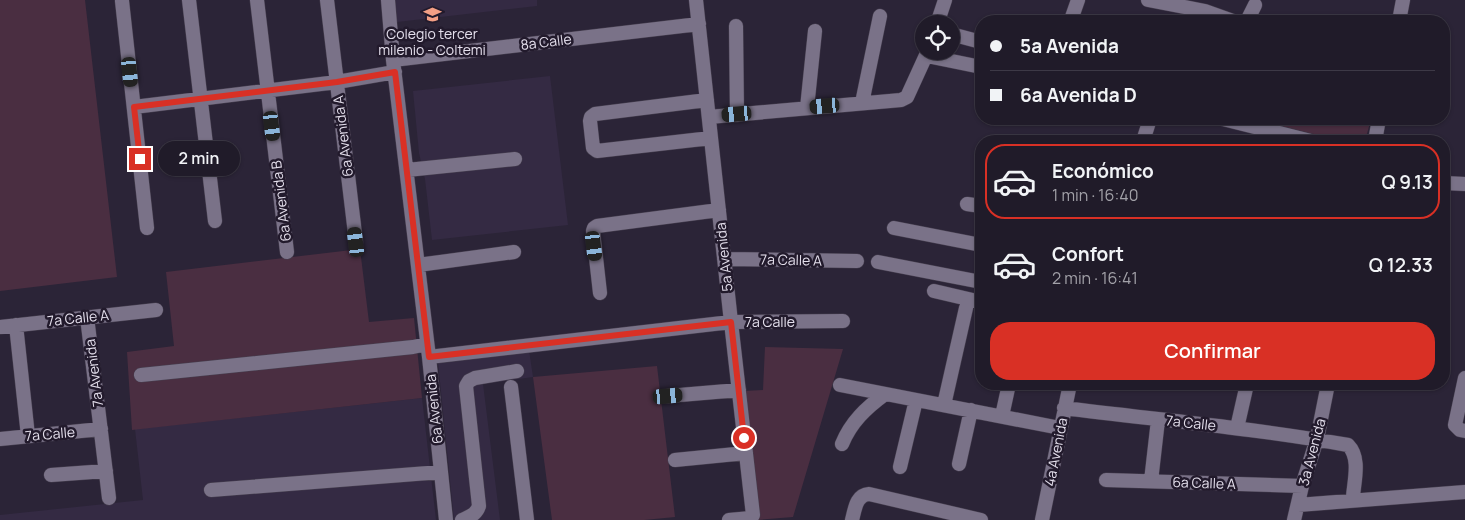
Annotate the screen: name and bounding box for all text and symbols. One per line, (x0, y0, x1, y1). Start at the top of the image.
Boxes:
school or university icon: Colegio tercer milenio - Coltemi (422, 4, 442, 24)
map controls (915, 15, 960, 60)
button: locate (915, 15, 960, 60)
place label: Colegio tercer milenio - Coltemi (378, 24, 486, 59)
street label: 8a Calle (519, 29, 573, 54)
text: 5a Avenida (1020, 33, 1119, 59)
car (120, 56, 139, 88)
text: 6a Avenida D (1020, 82, 1137, 108)
street label: 6a Avenida A (328, 94, 357, 178)
car (809, 97, 840, 115)
car (721, 105, 752, 123)
car (262, 110, 281, 142)
callout: 2 min (158, 142, 240, 176)
text: 2 min (179, 147, 219, 169)
route end (129, 148, 151, 170)
text: Económico (1052, 158, 1154, 184)
street label: 6a Avenida B (266, 159, 295, 243)
icon: car (992, 159, 1037, 204)
text: Q 9.13 (1381, 169, 1433, 195)
text: 1 min · 16:40 (1052, 184, 1138, 206)
street label: 5a Avenida (710, 222, 737, 293)
car (346, 226, 365, 258)
car (584, 230, 603, 262)
text: Confort (1052, 241, 1124, 267)
icon: car (992, 242, 1037, 287)
street label: 7a Calle A (760, 249, 822, 270)
text: Q 12.33 (1369, 252, 1433, 278)
text: 2 min · 16:41 (1052, 267, 1138, 289)
street label: 7a Calle A (46, 305, 110, 330)
street label: 7a Calle (745, 312, 795, 331)
button: Confirmar (990, 322, 1435, 380)
street label: 7a Avenida (80, 338, 107, 408)
street label: 6a Avenida (420, 373, 447, 445)
car (652, 387, 683, 405)
street label: 7a Calle (1165, 410, 1217, 435)
street label: 4a Avenida (1040, 416, 1071, 488)
street label: 3a Avenida (1293, 416, 1330, 488)
street label: 7a Calle (24, 422, 76, 445)
route start (733, 427, 755, 449)
street label: 6a Calle A (1172, 472, 1236, 493)

